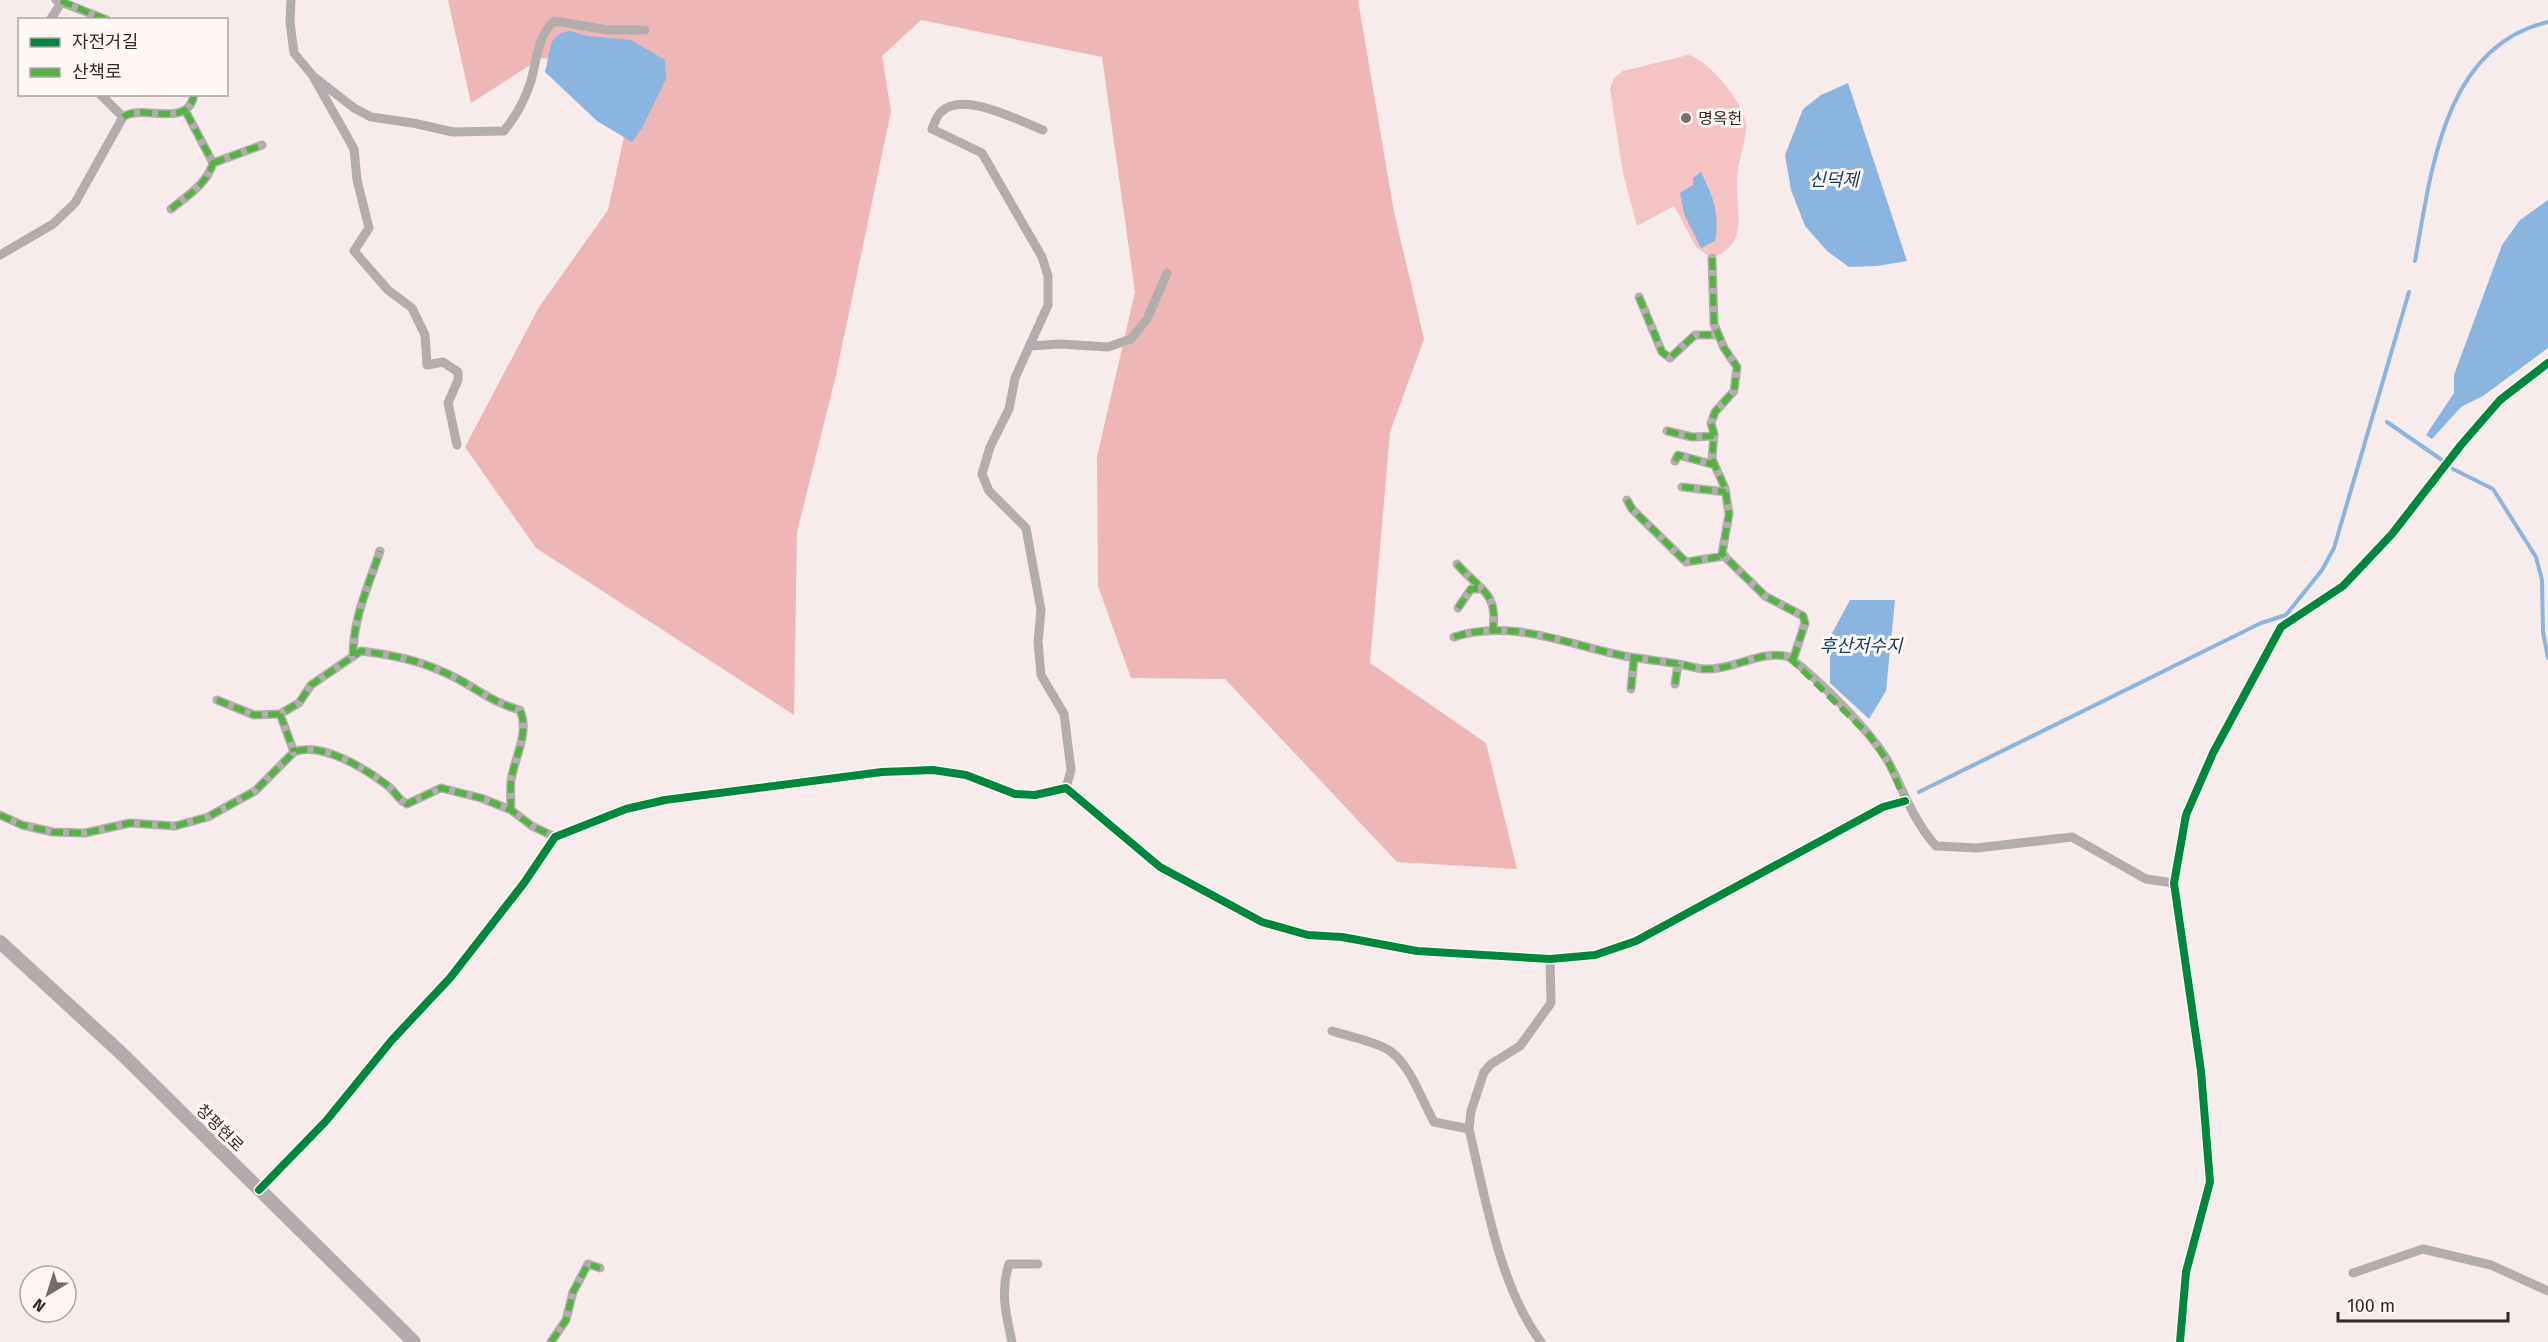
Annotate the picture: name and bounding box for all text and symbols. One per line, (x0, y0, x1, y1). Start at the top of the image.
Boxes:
legend (18, 18, 228, 96)
text: 자전거길 (72, 31, 138, 53)
text: 산책로 (72, 61, 122, 83)
place label: 명옥헌 (1698, 109, 1742, 128)
marker: 명옥헌 (1679, 111, 1693, 125)
water label: 신덕제 (1809, 169, 1861, 191)
water label: 후산저수지 (1820, 635, 1904, 657)
street label: 창평현로 (192, 1100, 248, 1156)
north arrow (18, 1264, 78, 1324)
scale bar (2338, 1285, 2508, 1323)
text: N (29, 1295, 49, 1316)
text: 100 m (2347, 1295, 2395, 1317)

